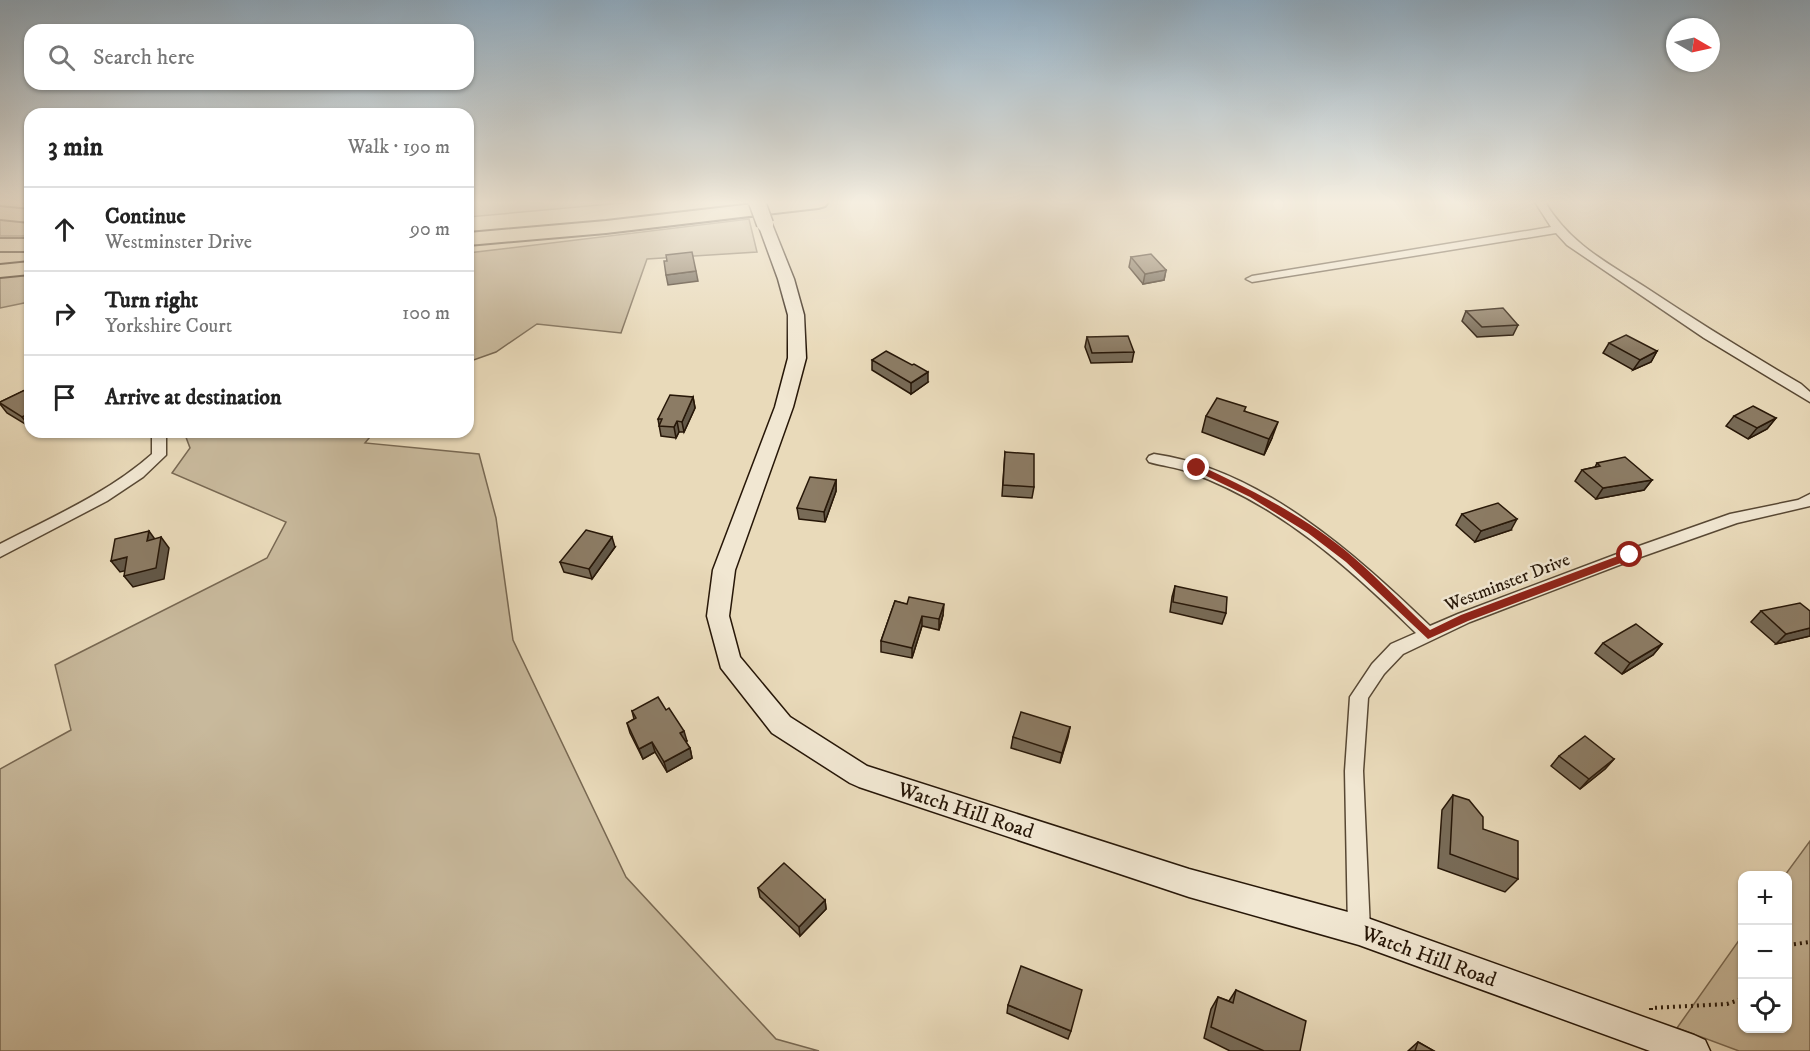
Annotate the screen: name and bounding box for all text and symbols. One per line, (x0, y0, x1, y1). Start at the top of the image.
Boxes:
north arrow (1666, 18, 1720, 72)
search box (24, 24, 474, 90)
icon: search (45, 41, 78, 74)
text: Search here (93, 44, 195, 71)
text: 3 min (48, 131, 103, 164)
text: Walk · 190 m (348, 135, 450, 160)
text: Continue (105, 203, 186, 230)
icon: ahead (48, 213, 81, 246)
text: 90 m (410, 217, 450, 242)
text: Westminster Drive (105, 230, 252, 255)
text: Turn right (105, 287, 198, 314)
icon: right (48, 297, 81, 330)
text: 100 m (402, 301, 450, 326)
text: Yorkshire Court (105, 314, 232, 339)
icon: arrive (48, 381, 81, 414)
text: Arrive at destination (105, 384, 282, 411)
route end (1183, 454, 1209, 480)
route start (1616, 541, 1642, 567)
street label: Westminster Drive (1441, 549, 1573, 617)
street label: Watch Hill Road (893, 776, 1038, 845)
map controls (1738, 871, 1792, 1033)
button: + (1738, 871, 1792, 925)
street label: Watch Hill Road (1357, 920, 1500, 994)
button: − (1738, 925, 1792, 979)
button: locate (1738, 979, 1792, 1033)

